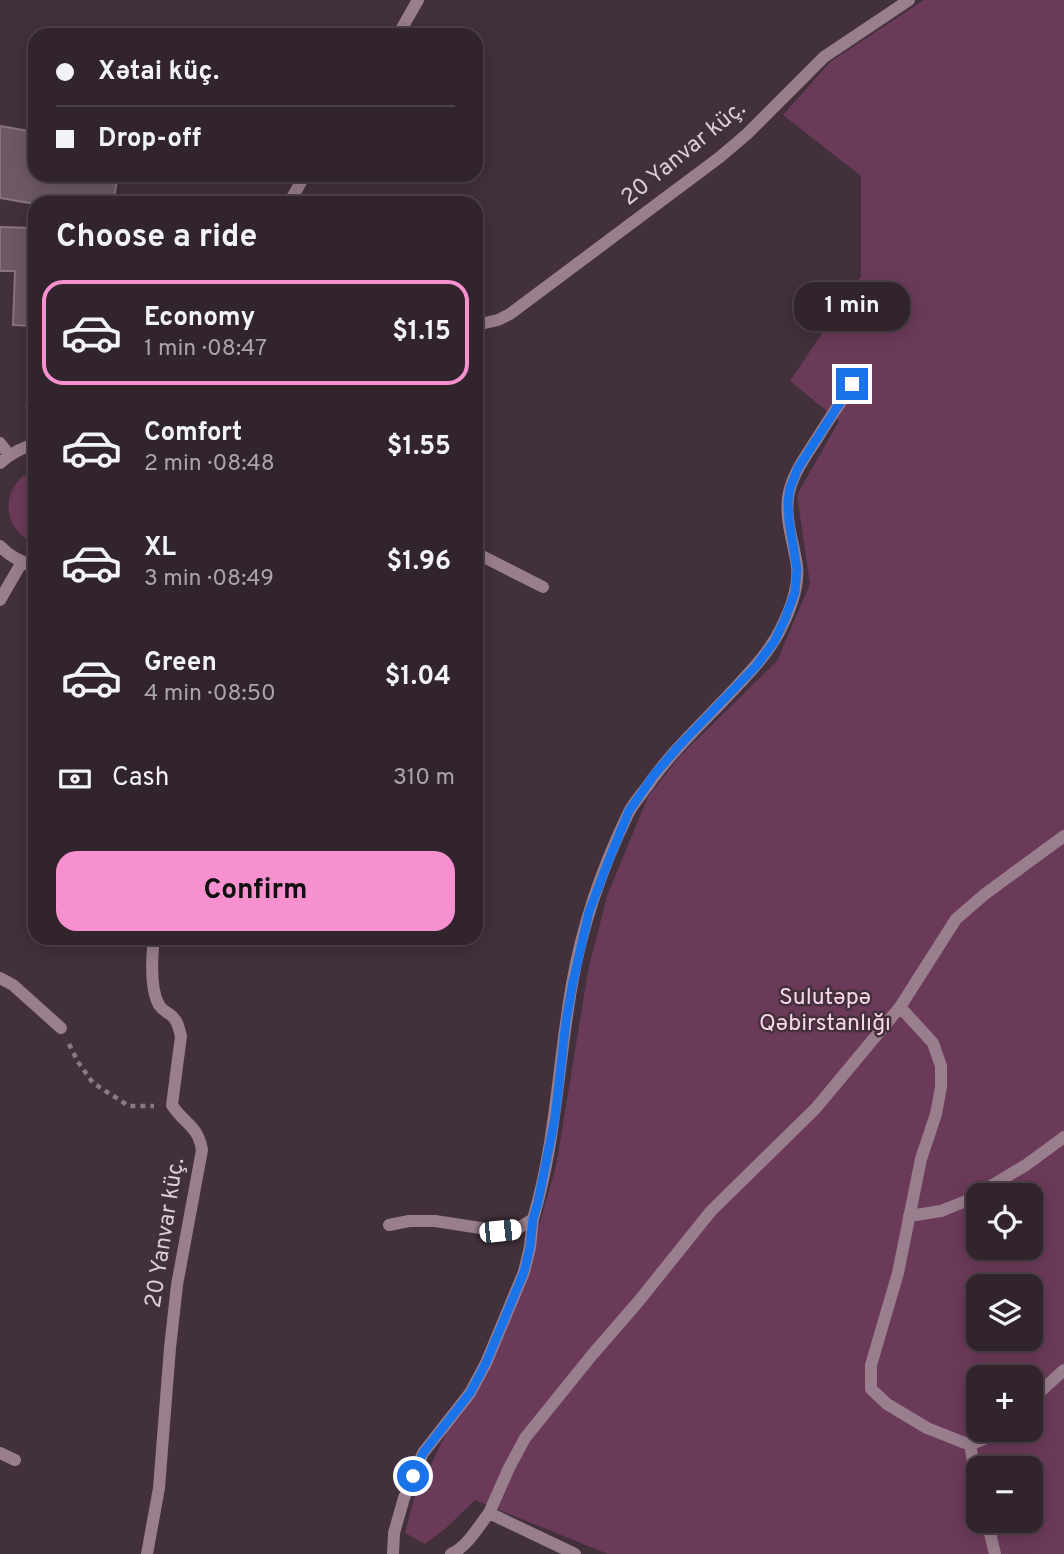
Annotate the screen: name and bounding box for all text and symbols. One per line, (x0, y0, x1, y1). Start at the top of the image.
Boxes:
text: Xətai küç. (98, 56, 219, 89)
street label: 20 Yanvar küç. (616, 95, 752, 213)
text: Drop-off (98, 123, 201, 156)
text: Choose a ride (56, 218, 257, 258)
callout: 1 min (794, 282, 910, 332)
text: 1 min (824, 292, 880, 321)
icon: car (60, 301, 123, 364)
text: Economy (144, 302, 255, 335)
text: $1.15 (392, 316, 451, 349)
text: 1 min · 08:47 (144, 335, 267, 364)
route end (836, 368, 868, 400)
icon: car (60, 416, 123, 479)
text: Comfort (144, 417, 242, 450)
text: $1.55 (387, 431, 451, 464)
text: 2 min · 08:48 (144, 450, 275, 479)
icon: car (60, 531, 123, 594)
text: XL (144, 532, 176, 565)
text: $1.96 (387, 546, 451, 579)
text: 3 min · 08:49 (144, 565, 274, 594)
icon: car (60, 646, 123, 709)
text: Green (144, 647, 217, 680)
text: $1.04 (385, 661, 451, 694)
text: 4 min · 08:50 (144, 680, 276, 709)
icon: cash (56, 760, 94, 798)
text: Cash (112, 762, 169, 795)
text: 310 m (393, 764, 455, 793)
button: Confirm (56, 851, 455, 931)
park label: Sulutəpə Qəbirstanlığı (759, 984, 891, 1039)
street label: 20 Yanvar küç. (140, 1156, 192, 1310)
map controls (966, 1183, 1043, 1533)
button: locate (966, 1183, 1043, 1260)
car (479, 1218, 522, 1244)
button: layers (966, 1274, 1043, 1351)
button: + (966, 1365, 1043, 1442)
button: − (966, 1456, 1043, 1533)
route start (397, 1460, 429, 1492)

